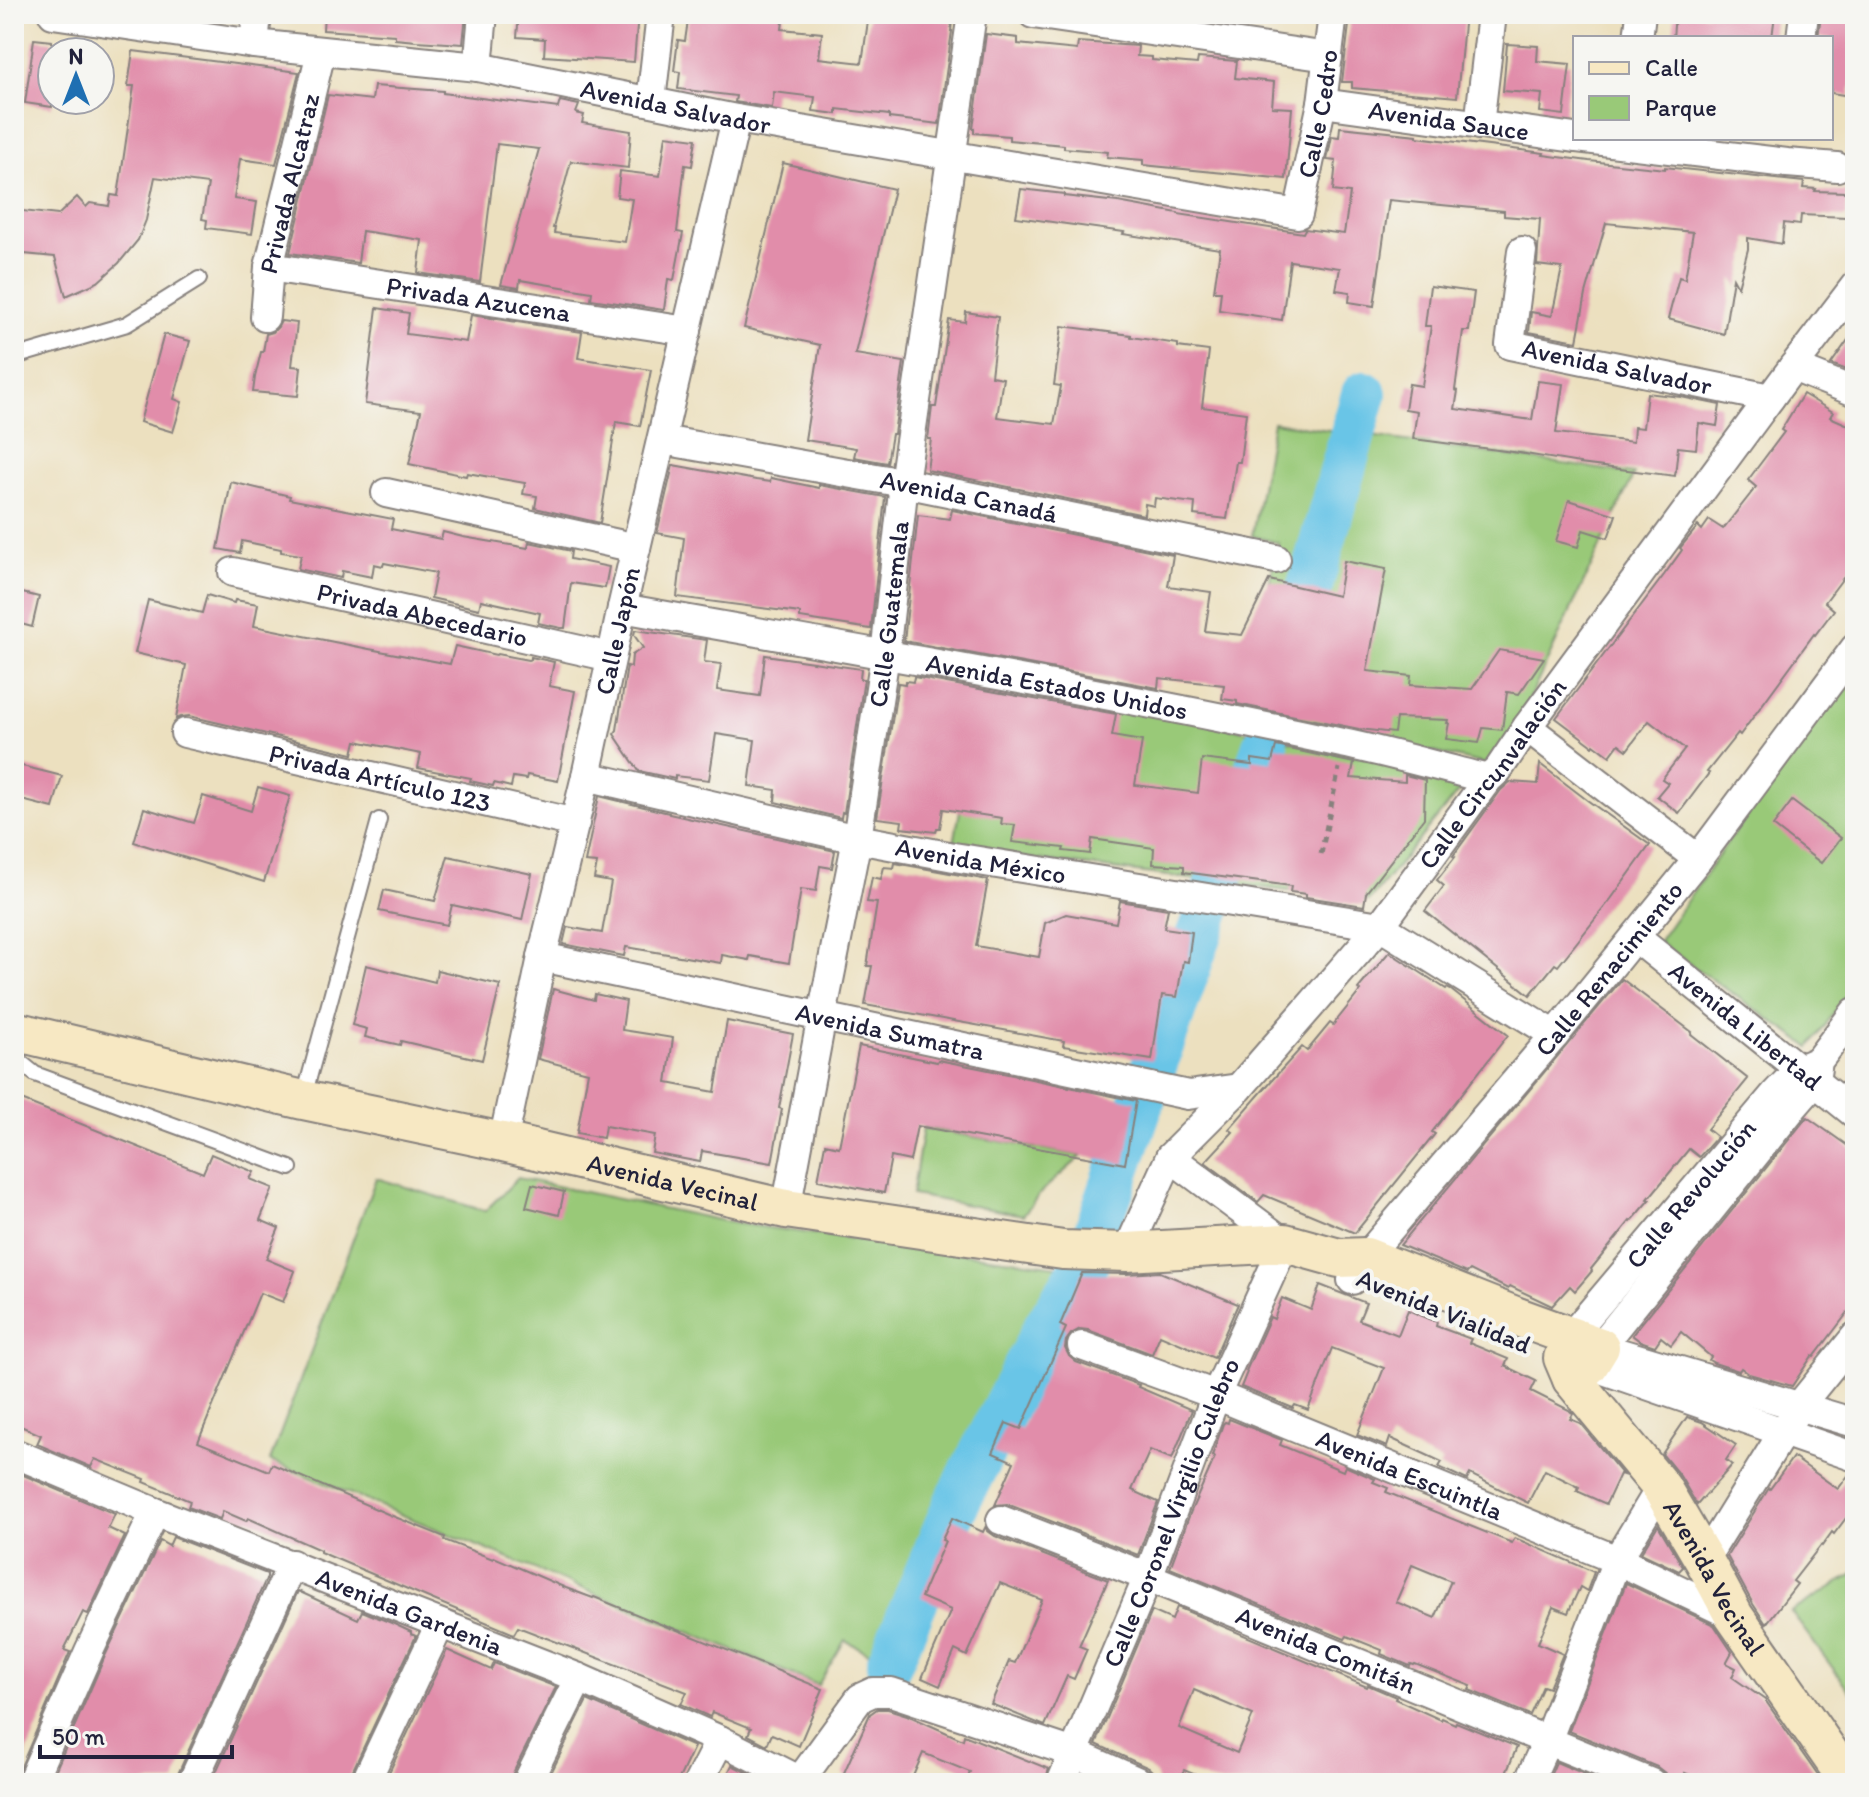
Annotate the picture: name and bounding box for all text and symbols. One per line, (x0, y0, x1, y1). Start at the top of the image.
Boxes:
north arrow (36, 36, 116, 116)
legend (1573, 36, 1833, 140)
text: N (69, 43, 83, 70)
street label: Calle Cedro (1290, 47, 1345, 181)
text: Calle (1645, 53, 1698, 82)
street label: Avenida Salvador (578, 72, 774, 141)
street label: Privada Alcatraz (252, 90, 326, 277)
text: Parque (1645, 93, 1717, 122)
street label: Avenida Sauce (1366, 94, 1531, 147)
street label: Privada Azucena (384, 269, 573, 329)
street label: Avenida Salvador (1519, 332, 1715, 402)
street label: Avenida Canadá (878, 463, 1061, 530)
street label: Calle Guatemala (861, 519, 916, 709)
street label: Calle Japón (588, 563, 647, 698)
street label: Privada Abecedario (314, 575, 531, 654)
street label: Avenida Estados Unidos (924, 646, 1191, 727)
street label: Calle Circunvalación (1411, 672, 1574, 875)
street label: Privada Artículo 123 (266, 737, 494, 819)
street label: Avenida México (893, 831, 1068, 891)
street label: Calle Renacimiento (1528, 874, 1690, 1063)
street label: Avenida Libertad (1662, 955, 1829, 1098)
street label: Avenida Sumatra (793, 996, 988, 1067)
street label: Calle Revolución (1619, 1112, 1763, 1275)
street label: Avenida Vecinal (584, 1146, 762, 1218)
street label: Avenida Vialidad (1352, 1262, 1536, 1360)
street label: Calle Coronel Virgilio Culebro (1096, 1353, 1247, 1672)
street label: Avenida Escuintla (1311, 1422, 1508, 1527)
street label: Avenida Vecinal (1656, 1494, 1773, 1662)
street label: Avenida Gardenia (311, 1561, 508, 1663)
street label: Avenida Comitán (1231, 1599, 1421, 1701)
scale bar (40, 1709, 232, 1759)
text: 50 m (52, 1722, 105, 1751)

